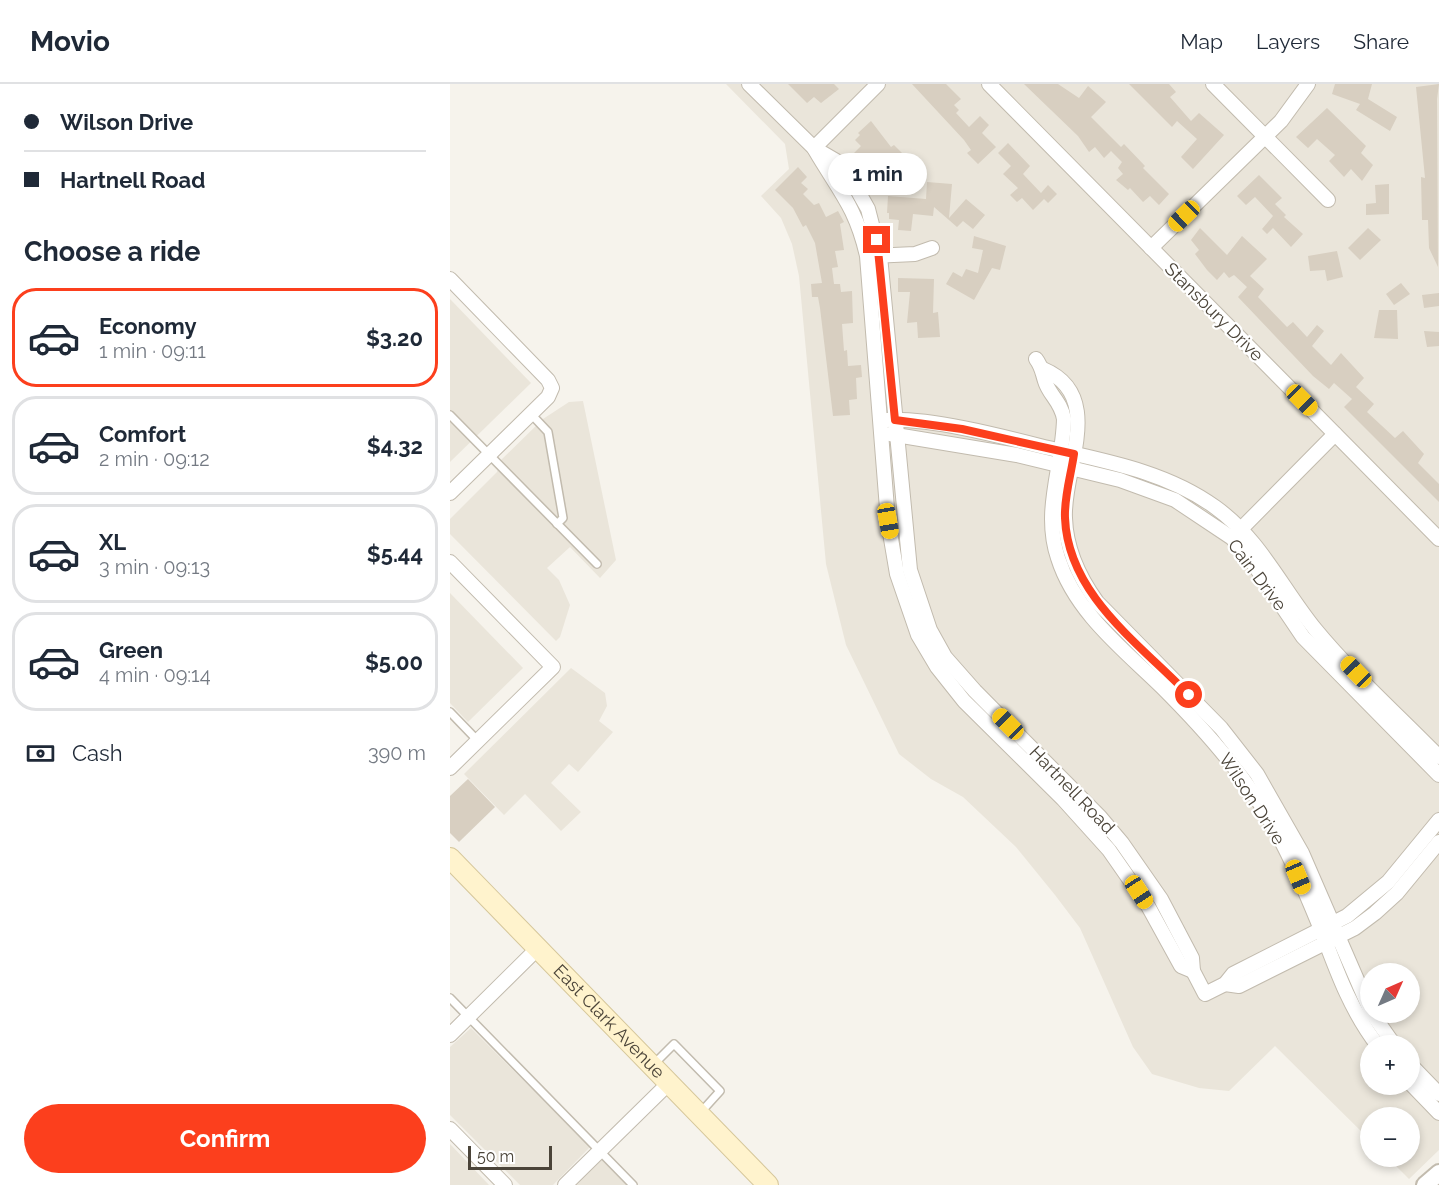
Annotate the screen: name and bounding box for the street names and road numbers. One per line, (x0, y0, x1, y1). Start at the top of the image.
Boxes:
street label: Stansbury Drive (1161, 258, 1268, 366)
street label: Cain Drive (1224, 535, 1291, 615)
street label: Hartnell Road (1025, 742, 1119, 838)
street label: Wilson Drive (1215, 749, 1290, 849)
street label: East Clark Avenue (549, 960, 670, 1083)

